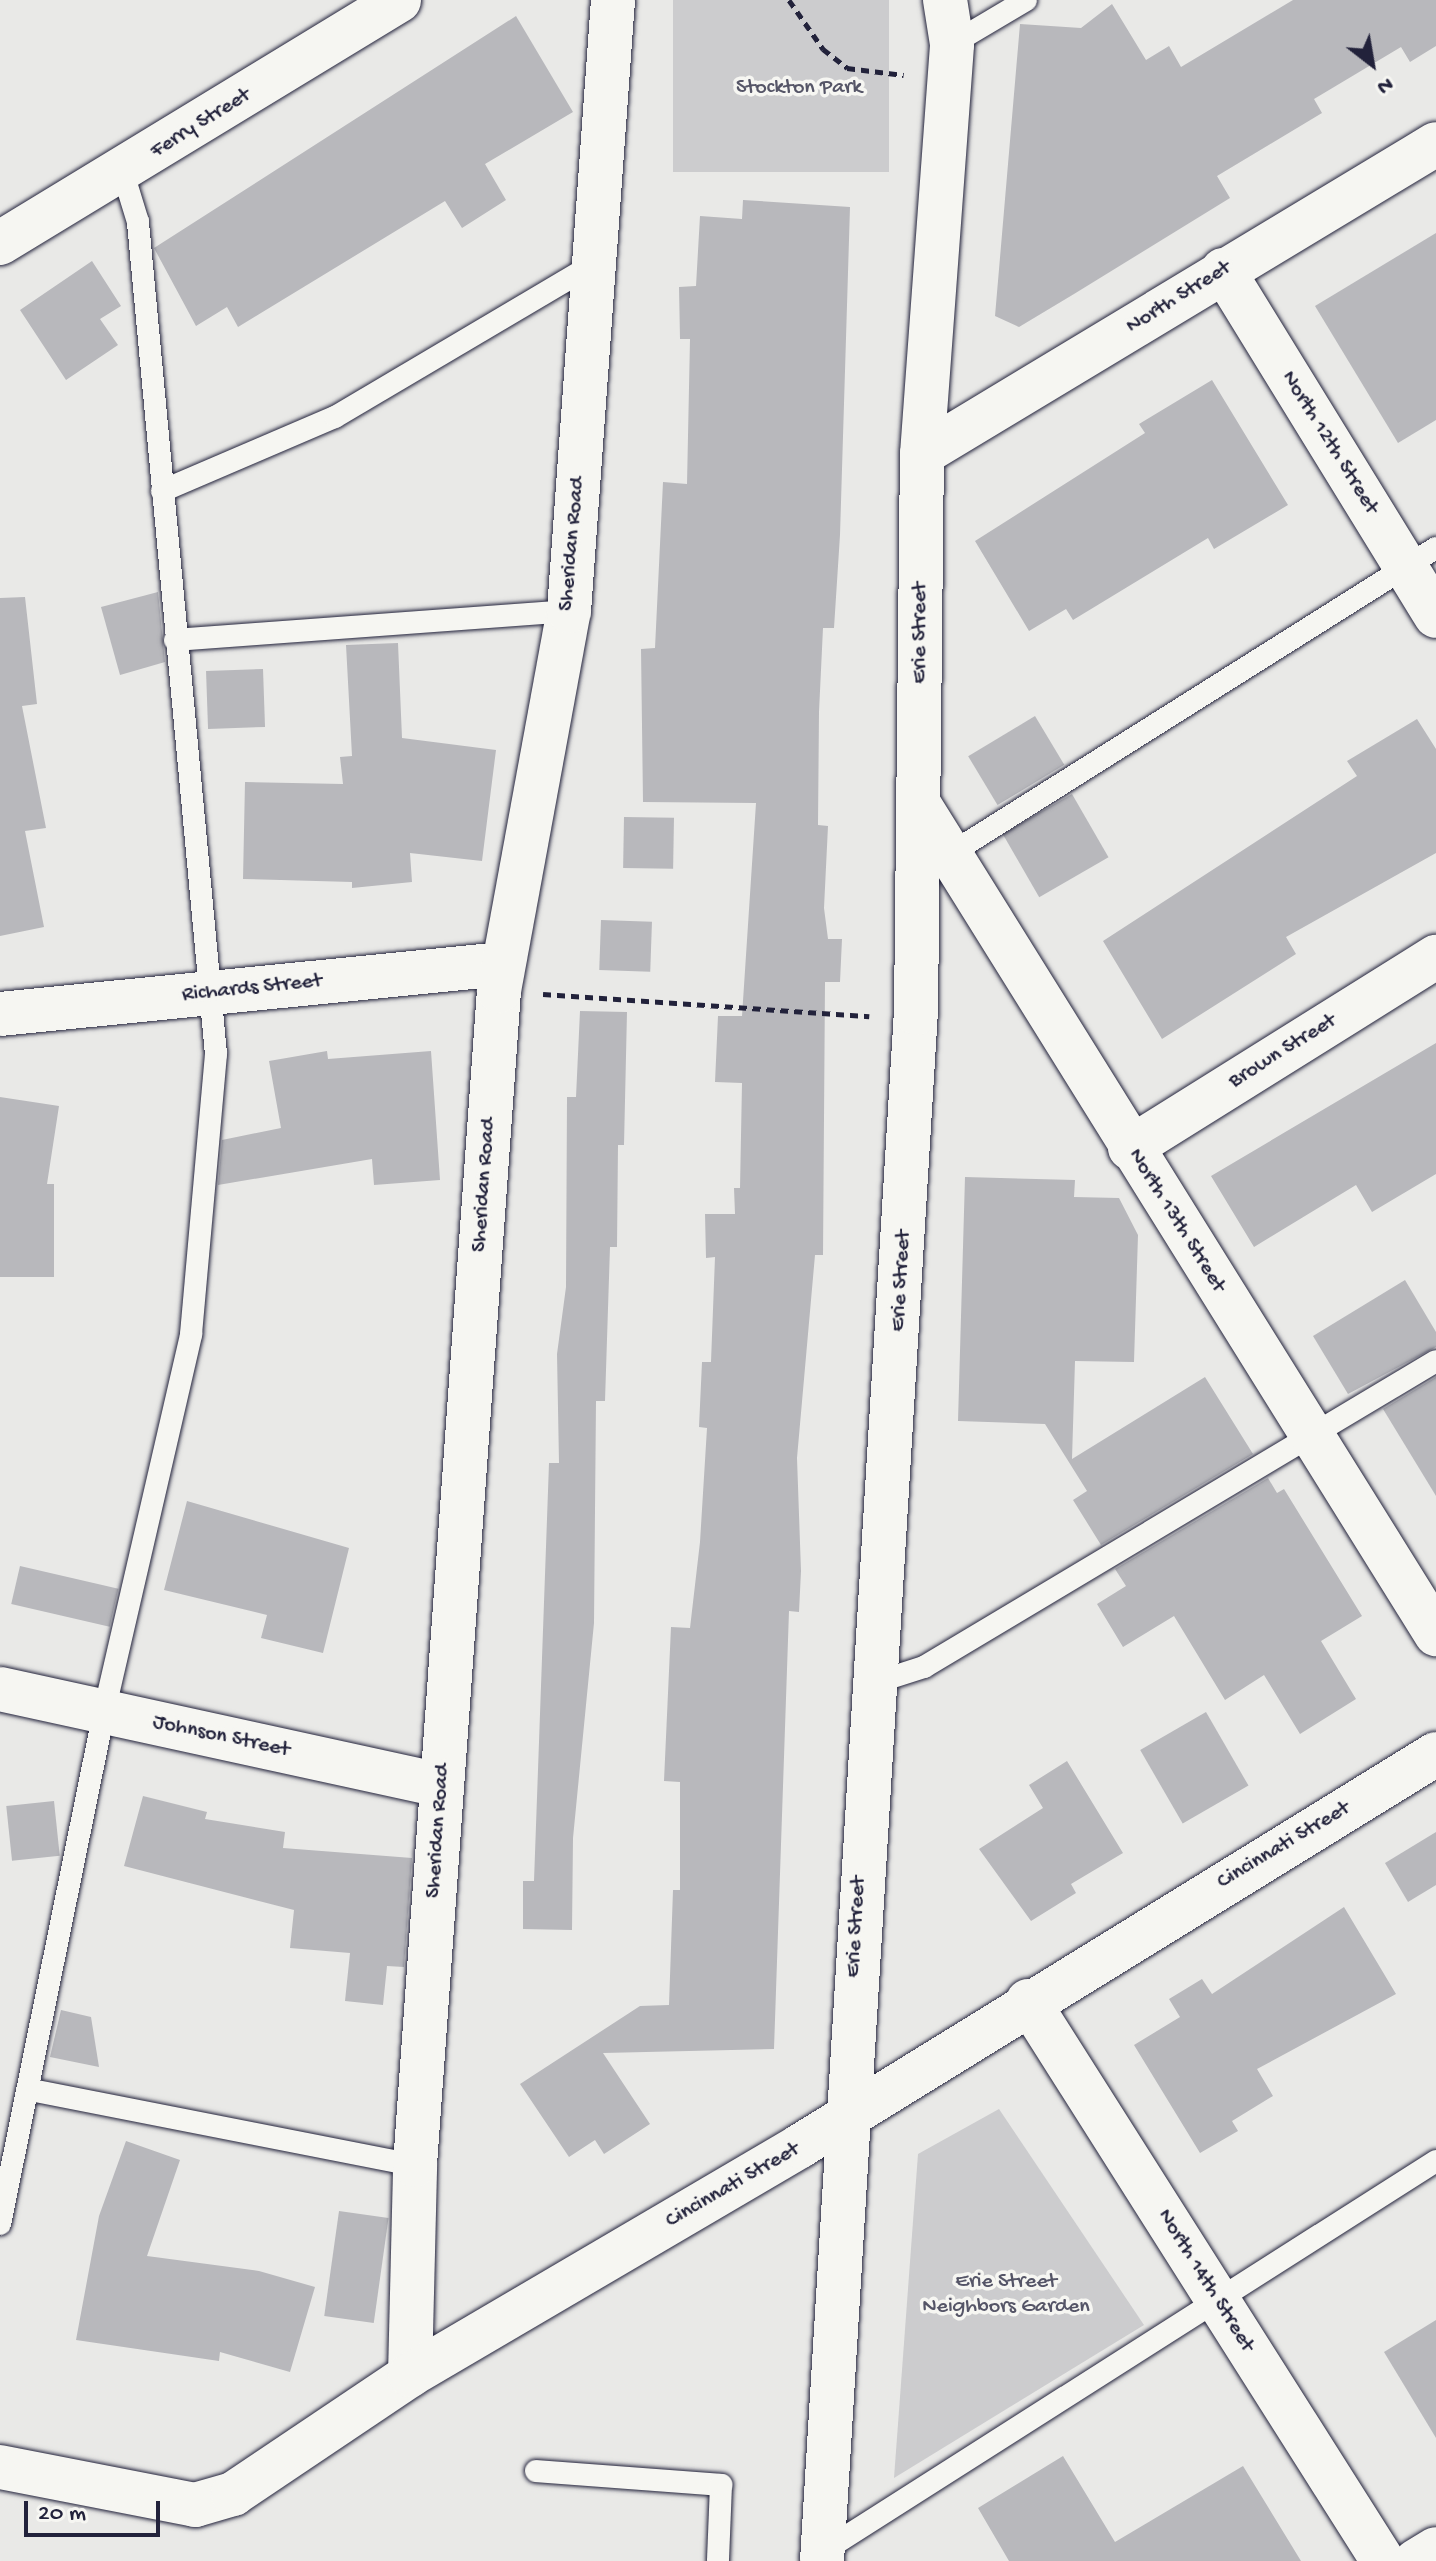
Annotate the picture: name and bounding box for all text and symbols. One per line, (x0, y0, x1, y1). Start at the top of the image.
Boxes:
north arrow (1332, 24, 1412, 104)
text: N (1372, 70, 1397, 99)
park label: Stockton Park (736, 76, 862, 102)
street label: Ferry Street (146, 83, 256, 165)
street label: North Street (1122, 255, 1236, 341)
street label: North 12th Street (1274, 367, 1384, 519)
street label: Sheridan Road (554, 476, 592, 612)
street label: Erie Street (908, 582, 934, 684)
street label: Richards Street (181, 969, 323, 1009)
street label: Brown Street (1224, 1009, 1342, 1095)
street label: Sheridan Road (467, 1117, 503, 1253)
street label: North 13th Street (1121, 1144, 1231, 1298)
street label: Erie Street (886, 1230, 918, 1332)
street label: Johnson Street (150, 1710, 292, 1764)
street label: Sheridan Road (421, 1763, 457, 1899)
street label: Cincinnati Street (1213, 1796, 1355, 1896)
street label: Erie Street (841, 1876, 873, 1978)
street label: Cincinnati Street (661, 2137, 805, 2235)
street label: North 14th Street (1150, 2205, 1260, 2357)
park label: Erie Street Neighbors Garden (922, 2269, 1090, 2320)
scale bar (28, 2485, 164, 2535)
text: 20 m (38, 2500, 86, 2529)

